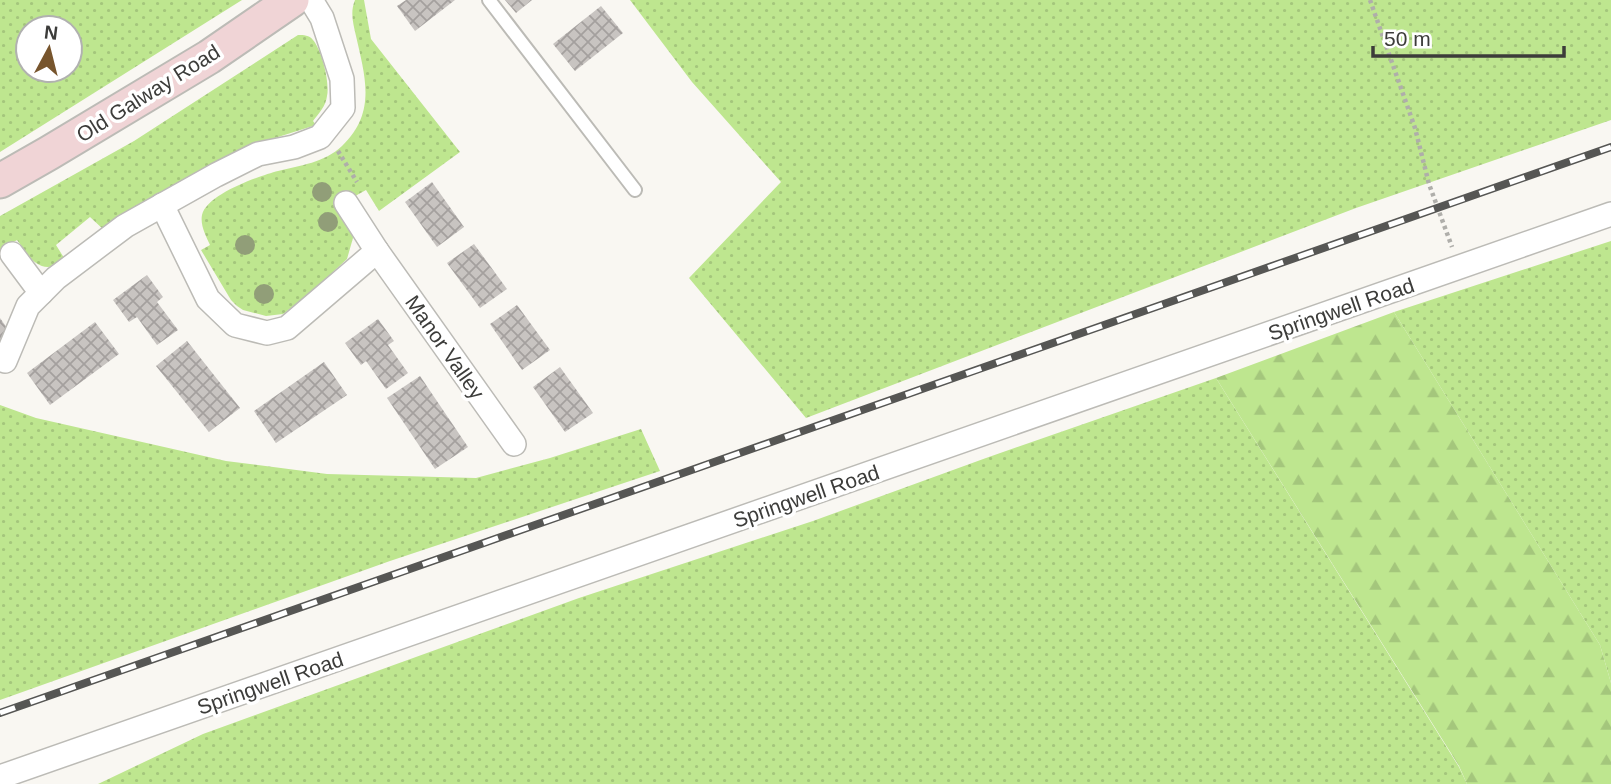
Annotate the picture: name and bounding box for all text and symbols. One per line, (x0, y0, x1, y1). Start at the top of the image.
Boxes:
north arrow (14, 14, 84, 84)
scale bar (1373, 14, 1564, 58)
text: N (43, 21, 59, 44)
text: 50 m (1384, 27, 1431, 50)
street label: Old Galway Road (72, 40, 224, 146)
street label: Springwell Road (1265, 273, 1417, 345)
street label: Manor Valley (401, 291, 489, 404)
street label: Springwell Road (730, 460, 882, 532)
street label: Springwell Road (194, 647, 346, 719)

